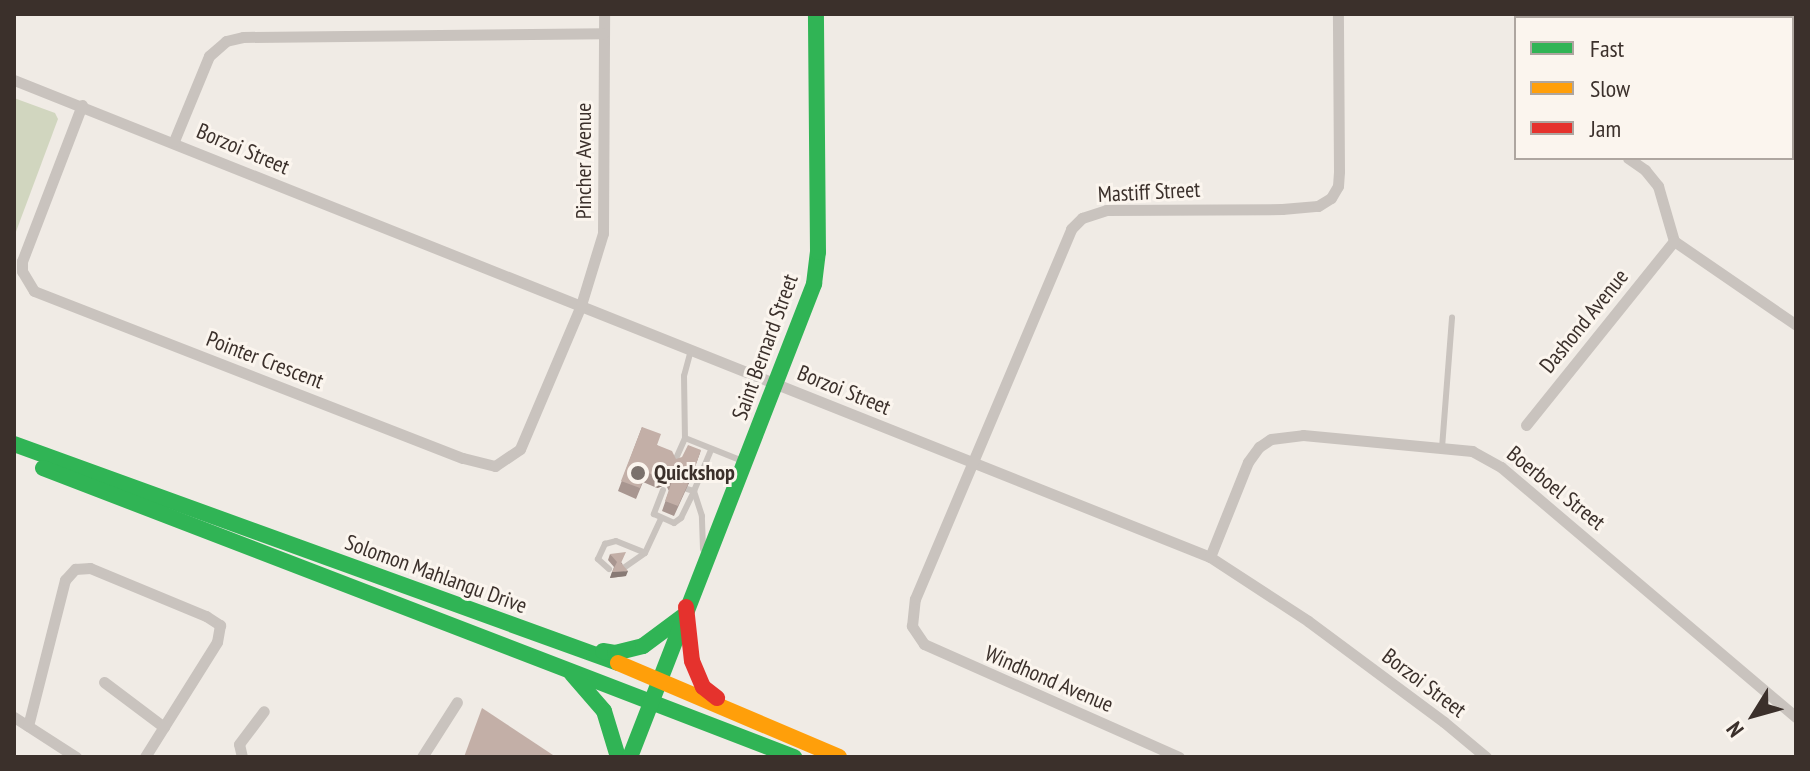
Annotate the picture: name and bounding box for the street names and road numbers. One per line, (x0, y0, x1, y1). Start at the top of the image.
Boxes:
street label: Pincher Avenue (571, 102, 597, 220)
street label: Borzoi Street (193, 118, 293, 180)
street label: Mastiff Street (1097, 176, 1201, 208)
street label: Dashond Avenue (1534, 264, 1634, 378)
street label: Saint Bernard Street (726, 271, 804, 423)
street label: Pointer Crescent (203, 326, 327, 394)
street label: Borzoi Street (794, 359, 894, 421)
street label: Boerboel Street (1502, 440, 1610, 536)
street label: Solomon Mahlangu Drive (342, 529, 530, 619)
street label: Windhond Avenue (981, 640, 1117, 718)
street label: Borzoi Street (1377, 643, 1471, 723)

